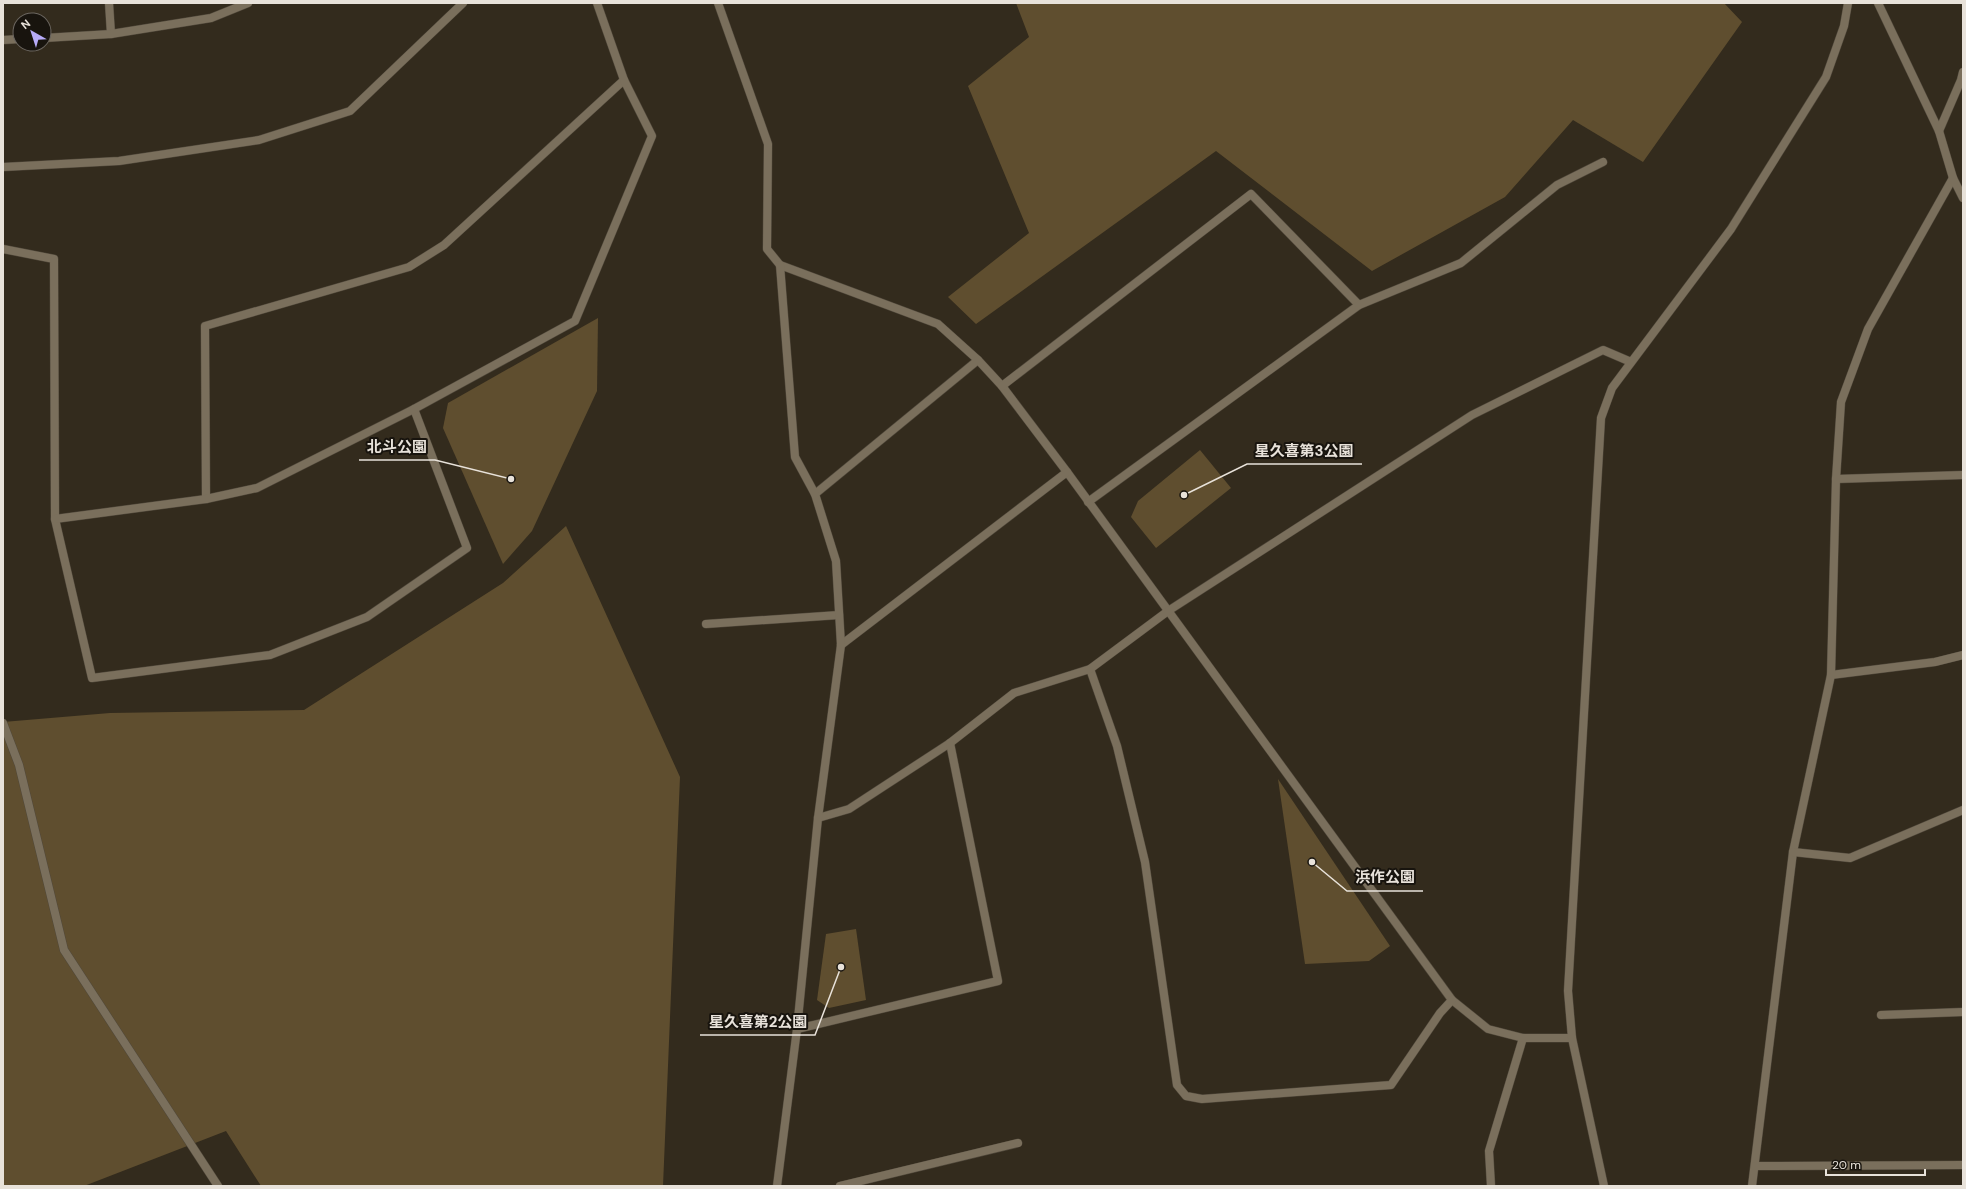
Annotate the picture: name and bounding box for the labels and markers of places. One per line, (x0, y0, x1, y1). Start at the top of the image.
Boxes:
callout: 北斗公園 (359, 433, 435, 460)
callout: 星久喜第3公園 (1247, 437, 1362, 464)
callout: 浜作公園 (1347, 864, 1423, 891)
callout: 星久喜第2公園 (700, 1008, 815, 1035)

